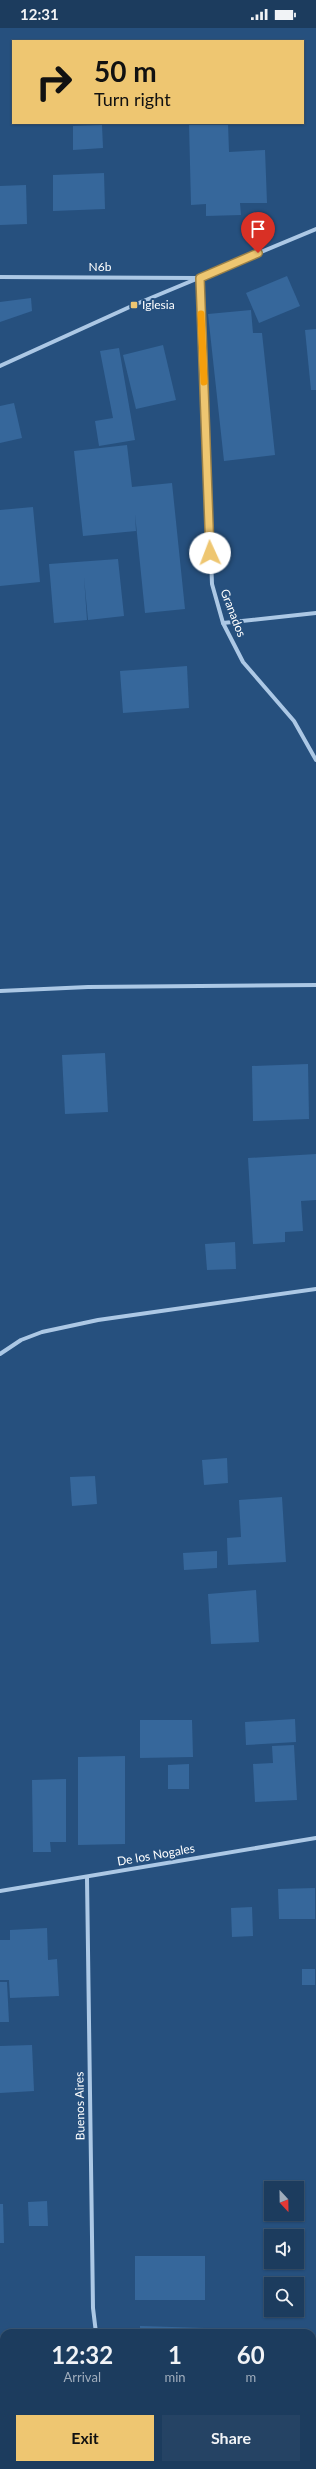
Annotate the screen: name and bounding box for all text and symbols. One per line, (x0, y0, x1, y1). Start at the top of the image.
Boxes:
text: 12:31 (20, 5, 59, 23)
text: 50 m (94, 54, 157, 88)
icon: right (28, 56, 80, 108)
text: Turn right (94, 88, 171, 110)
pin (241, 212, 275, 253)
icon: arrive (247, 218, 269, 240)
street label: N6b (89, 259, 112, 274)
place label: Iglesia (142, 297, 175, 312)
marker: Iglesia (129, 300, 139, 310)
position arrow (189, 532, 231, 574)
street label: Granados (217, 587, 249, 639)
street label: De los Nogales (116, 1840, 196, 1869)
street label: Buenos Aires (71, 2072, 88, 2140)
north arrow (264, 2181, 304, 2221)
map controls (264, 2181, 304, 2317)
button: sound (264, 2229, 304, 2269)
button: search (264, 2277, 304, 2317)
text: 12:32 (51, 2340, 113, 2369)
text: 1 (168, 2340, 182, 2369)
text: 60 (237, 2340, 265, 2369)
text: Arrival (64, 2369, 101, 2385)
text: min (164, 2369, 186, 2385)
text: m (245, 2369, 256, 2385)
button: Exit (16, 2415, 154, 2461)
button: Share (162, 2415, 300, 2461)

